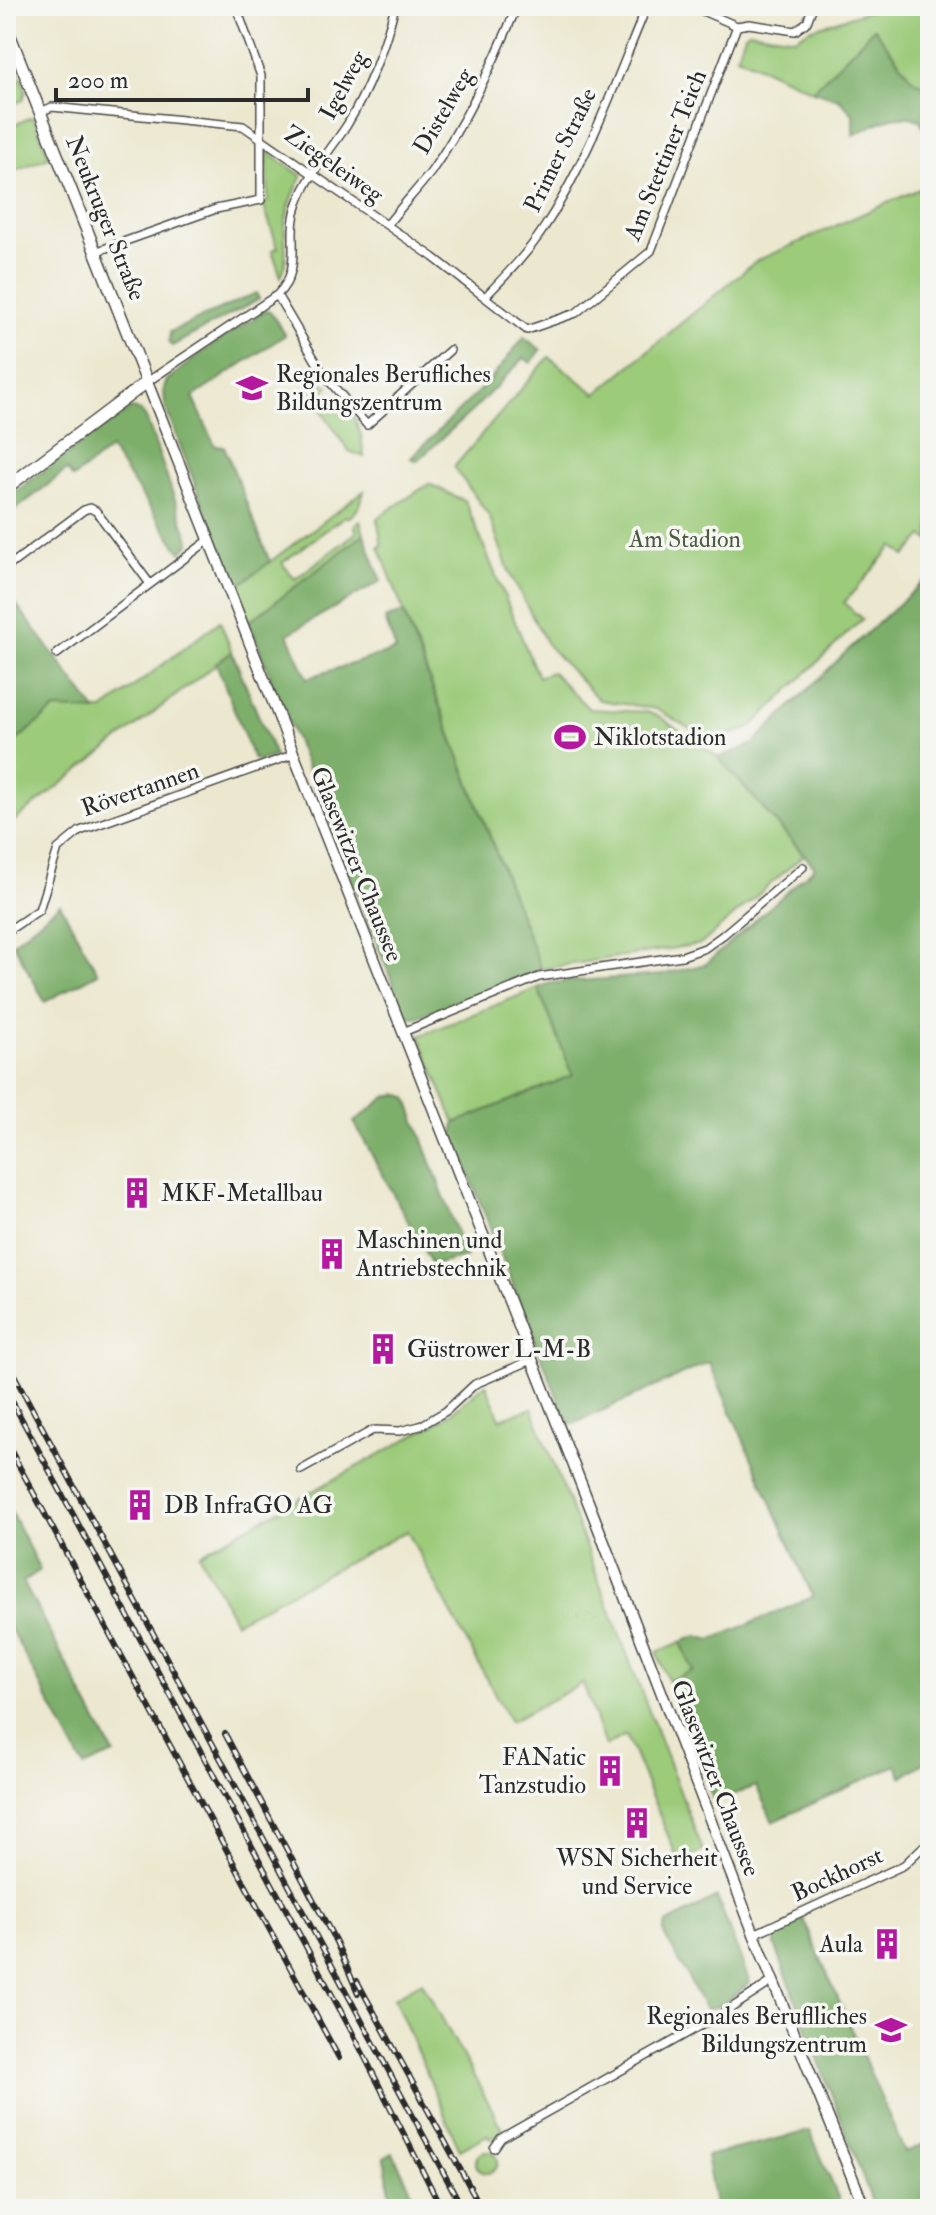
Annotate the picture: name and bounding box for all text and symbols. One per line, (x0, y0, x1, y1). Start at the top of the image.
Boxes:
street label: Igelweg (312, 44, 375, 125)
scale bar (56, 52, 308, 102)
street label: Distelweg (406, 62, 481, 160)
text: 200 m (68, 65, 129, 96)
street label: Am Stettiner Teich (617, 65, 714, 246)
street label: Primer Straße (517, 83, 604, 218)
street label: Ziegeleiweg (278, 119, 391, 211)
street label: Neukruger Straße (58, 131, 153, 305)
place label: Regionales Berufliches Bildungszentrum (276, 359, 491, 418)
school or university icon: Regionales Berufliches Bildungszentrum (235, 371, 269, 405)
park label: Am Stadion (628, 524, 741, 555)
sports icon: Niklotstadion (553, 720, 587, 754)
place label: Niklotstadion (594, 722, 726, 753)
street label: Rövertannen (77, 755, 203, 824)
street label: Glasewitzer Chaussee (303, 762, 410, 966)
building icon: MKF-Metallbau (120, 1176, 154, 1210)
place label: MKF-Metallbau (161, 1178, 323, 1209)
place label: Maschinen und Antriebstechnik (355, 1225, 507, 1284)
building icon: Maschinen und Antriebstechnik (315, 1237, 349, 1271)
building icon: Güstrower L-M-B (366, 1332, 400, 1366)
place label: Güstrower L-M-B (407, 1334, 591, 1365)
building icon: DB InfraGO AG (123, 1488, 157, 1522)
place label: DB InfraGO AG (164, 1490, 333, 1521)
street label: Glasewitzer Chaussee (664, 1676, 767, 1881)
place label: FANatic Tanzstudio (479, 1742, 586, 1801)
building icon: FANatic Tanzstudio (593, 1754, 627, 1788)
building icon: WSN Sicherheit und Service (620, 1806, 654, 1840)
street label: Bockhorst (787, 1840, 888, 1909)
place label: WSN Sicherheit und Service (555, 1843, 718, 1902)
building icon: Aula (870, 1927, 904, 1961)
place label: Aula (818, 1929, 864, 1960)
place label: Regionales Beruflliches Bildungszentrum (646, 2001, 867, 2060)
school or university icon: Regionales Beruflliches Bildungszentrum (874, 2013, 908, 2047)

